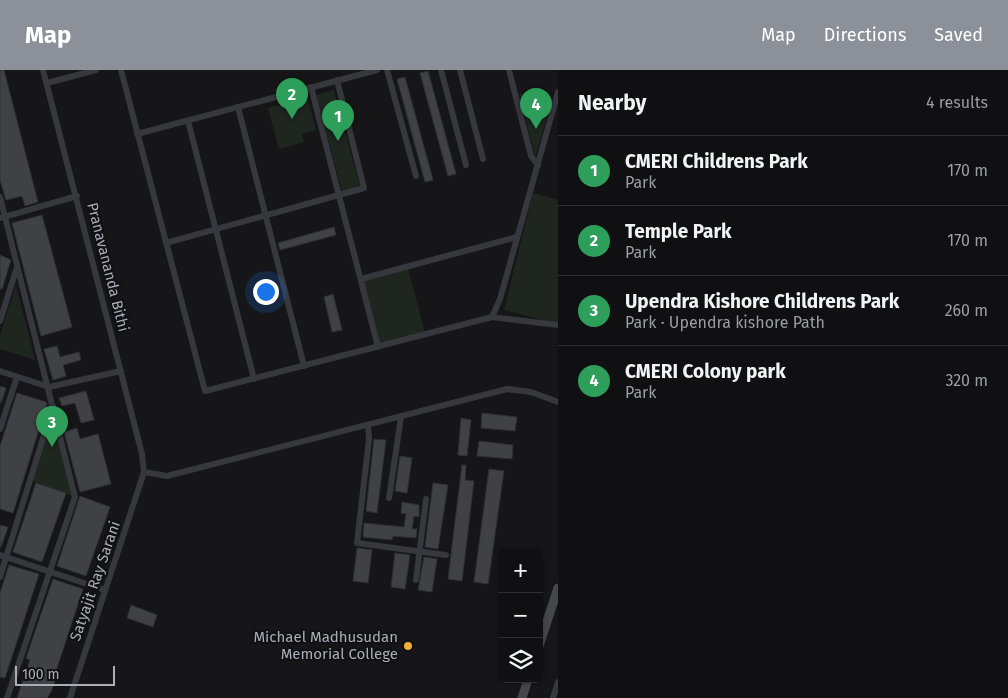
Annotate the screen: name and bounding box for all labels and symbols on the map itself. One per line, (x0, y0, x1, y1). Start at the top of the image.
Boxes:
pin: 2 (276, 78, 308, 119)
pin: 4 (520, 88, 552, 129)
pin: 1 (322, 100, 354, 141)
street label: Pranavananda Bithi (83, 201, 133, 333)
your location (253, 279, 279, 305)
pin: 3 (36, 406, 68, 447)
street label: Satyajit Ray Sarani (66, 519, 124, 643)
place label: Michael Madhusudan Memorial College (253, 628, 398, 663)
marker: Michael Madhusudan Memorial College (402, 640, 414, 652)
scale bar (15, 663, 115, 686)

